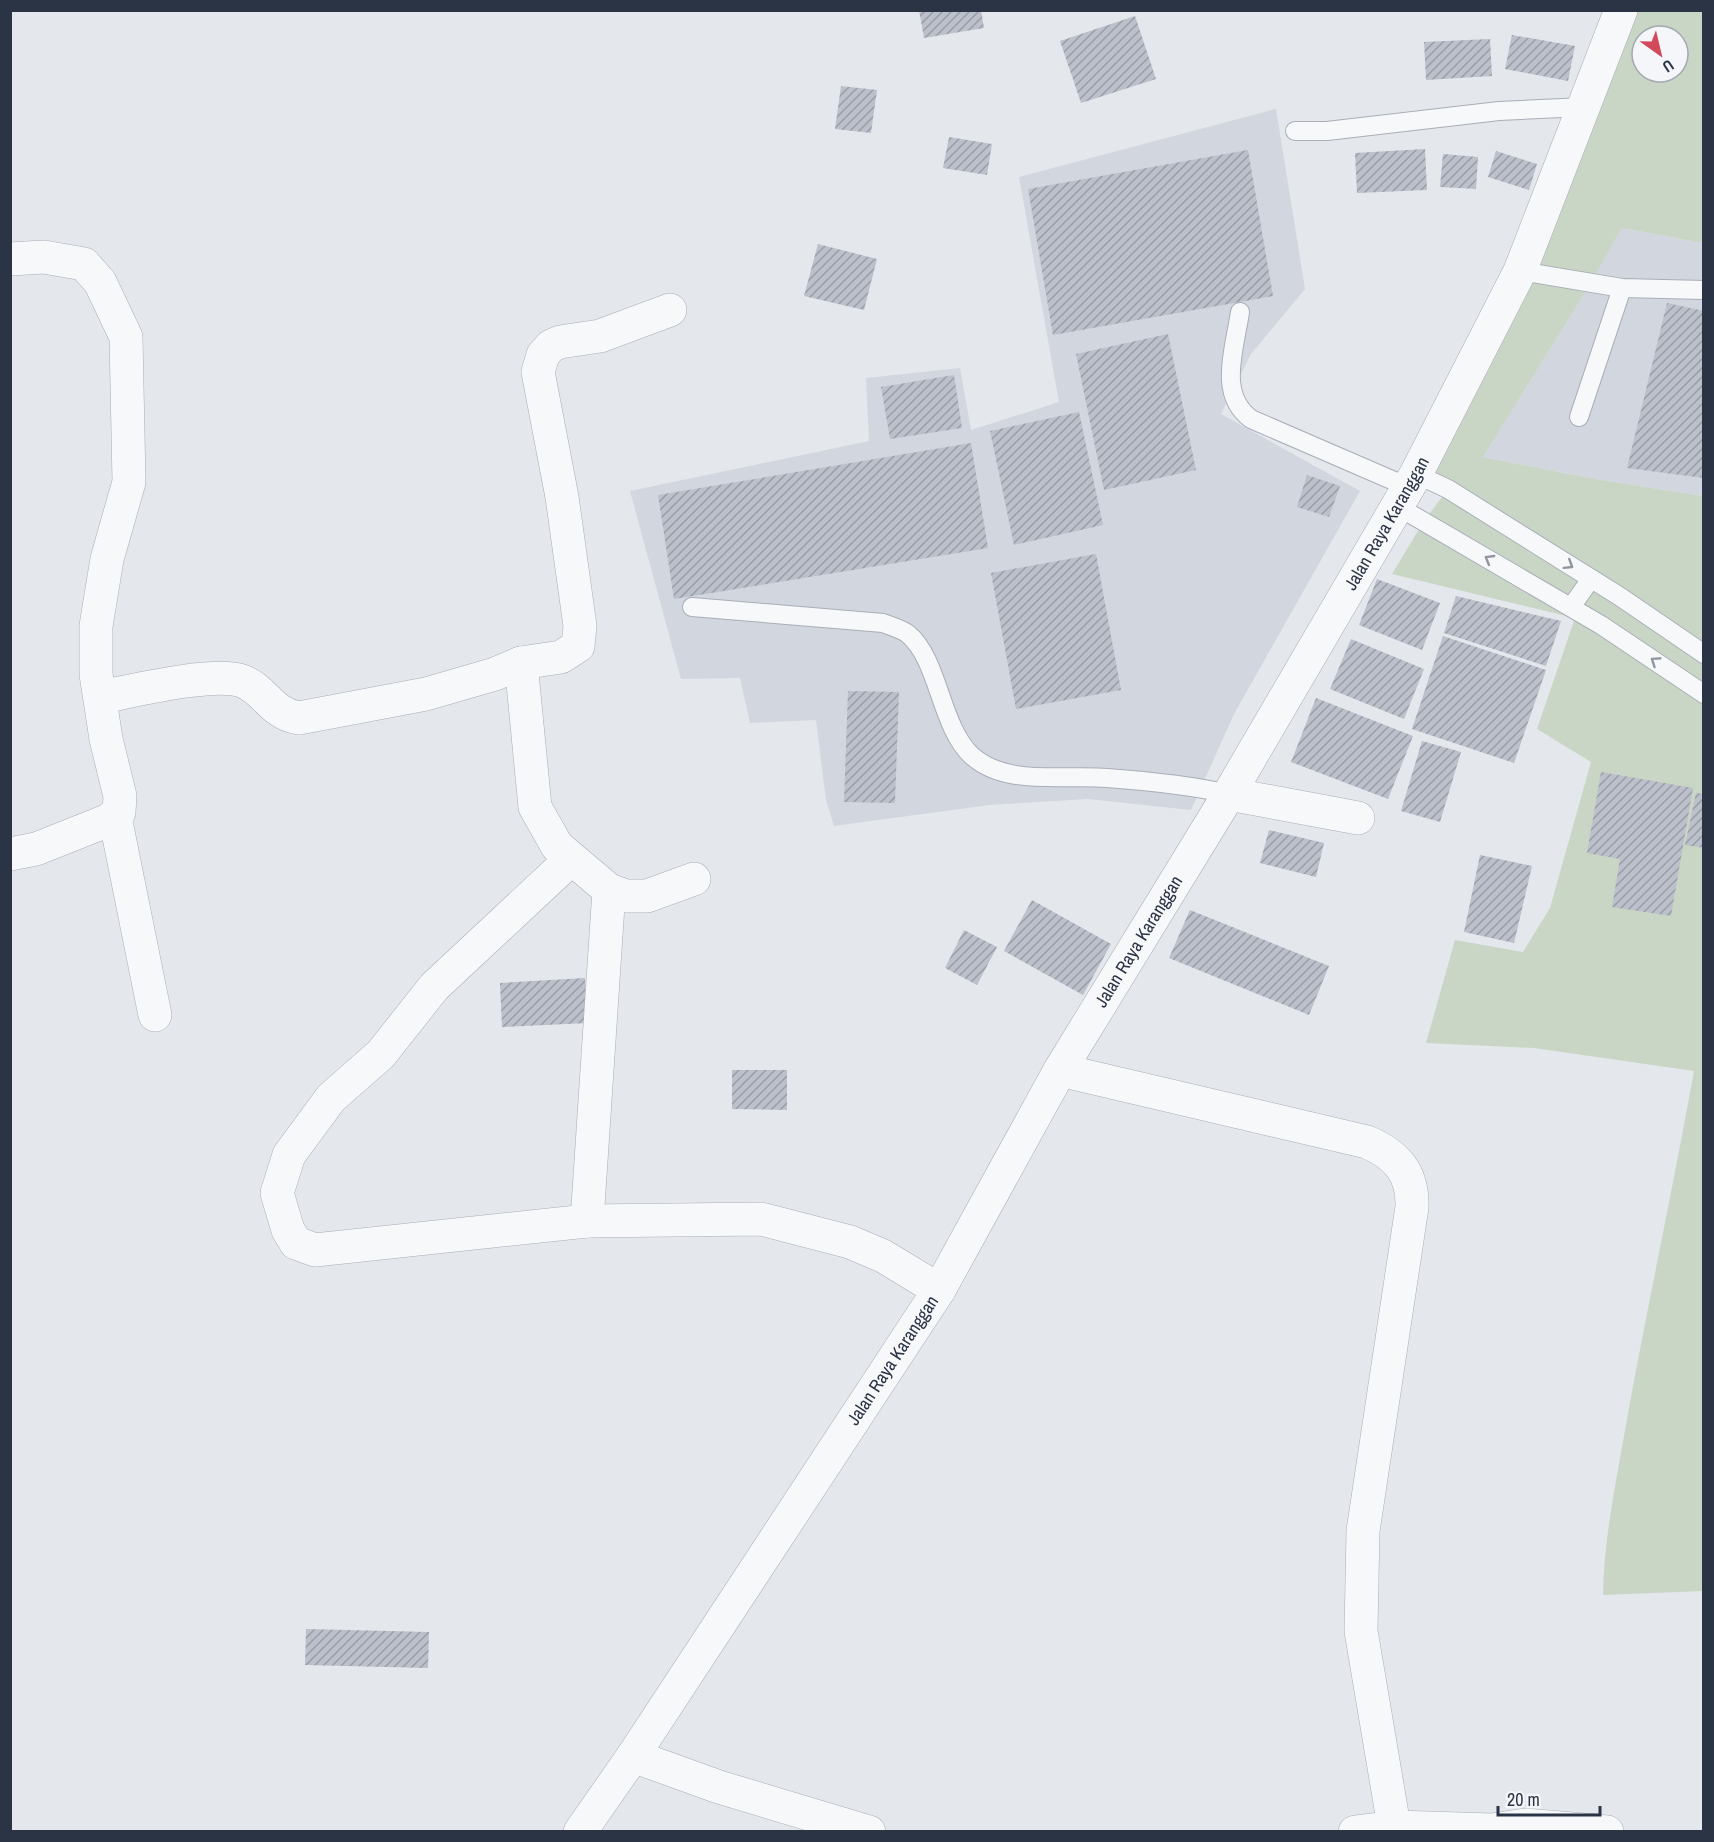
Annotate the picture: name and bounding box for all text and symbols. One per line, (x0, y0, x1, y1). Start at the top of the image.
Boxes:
north arrow (1630, 24, 1690, 84)
text: U (1658, 55, 1678, 78)
street label: Jalan Raya Karanggan (1338, 452, 1435, 595)
one-way arrow (1485, 555, 1495, 566)
one-way arrow (1562, 558, 1573, 569)
one-way arrow (1651, 657, 1662, 668)
street label: Jalan Raya Karanggan (1088, 871, 1188, 1012)
street label: Jalan Raya Karanggan (841, 1290, 944, 1430)
scale bar (1498, 1779, 1600, 1817)
text: 20 m (1507, 1787, 1540, 1812)

